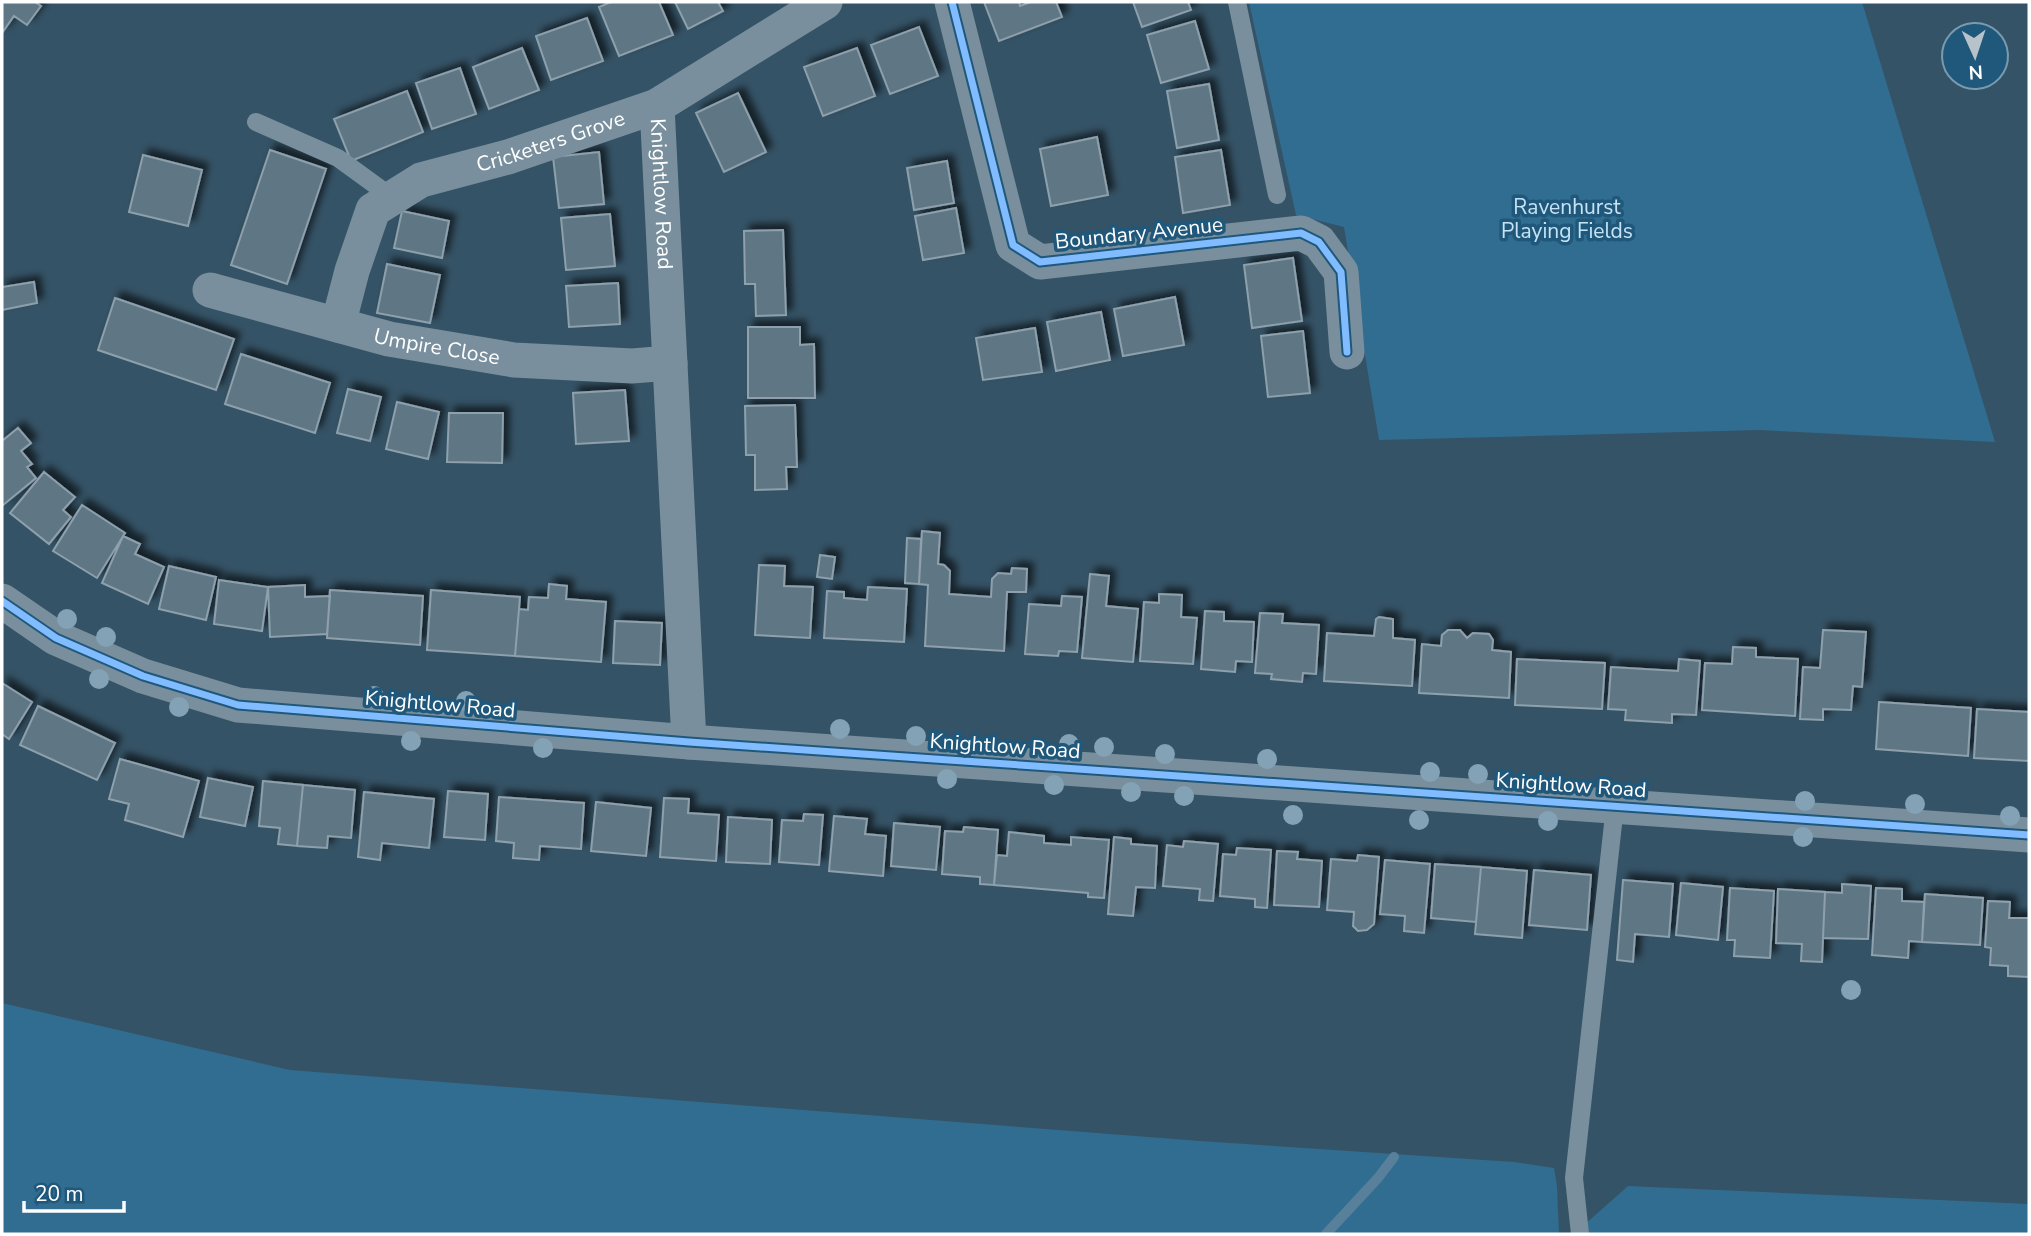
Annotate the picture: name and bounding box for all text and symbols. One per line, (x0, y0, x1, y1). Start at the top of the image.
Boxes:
north arrow (1940, 21, 2010, 91)
text: N (1968, 59, 1984, 85)
street label: Cricketers Grove (473, 104, 629, 179)
street label: Knightlow Road (644, 118, 679, 270)
park label: Ravenhurst Playing Fields (1501, 193, 1633, 245)
street label: Boundary Avenue (1054, 210, 1224, 256)
street label: Umpire Close (370, 321, 502, 371)
street label: Knightlow Road (364, 683, 516, 725)
street label: Knightlow Road (929, 727, 1081, 765)
street label: Knightlow Road (1495, 766, 1647, 804)
scale bar (24, 1170, 124, 1214)
text: 20 m (35, 1180, 84, 1208)

